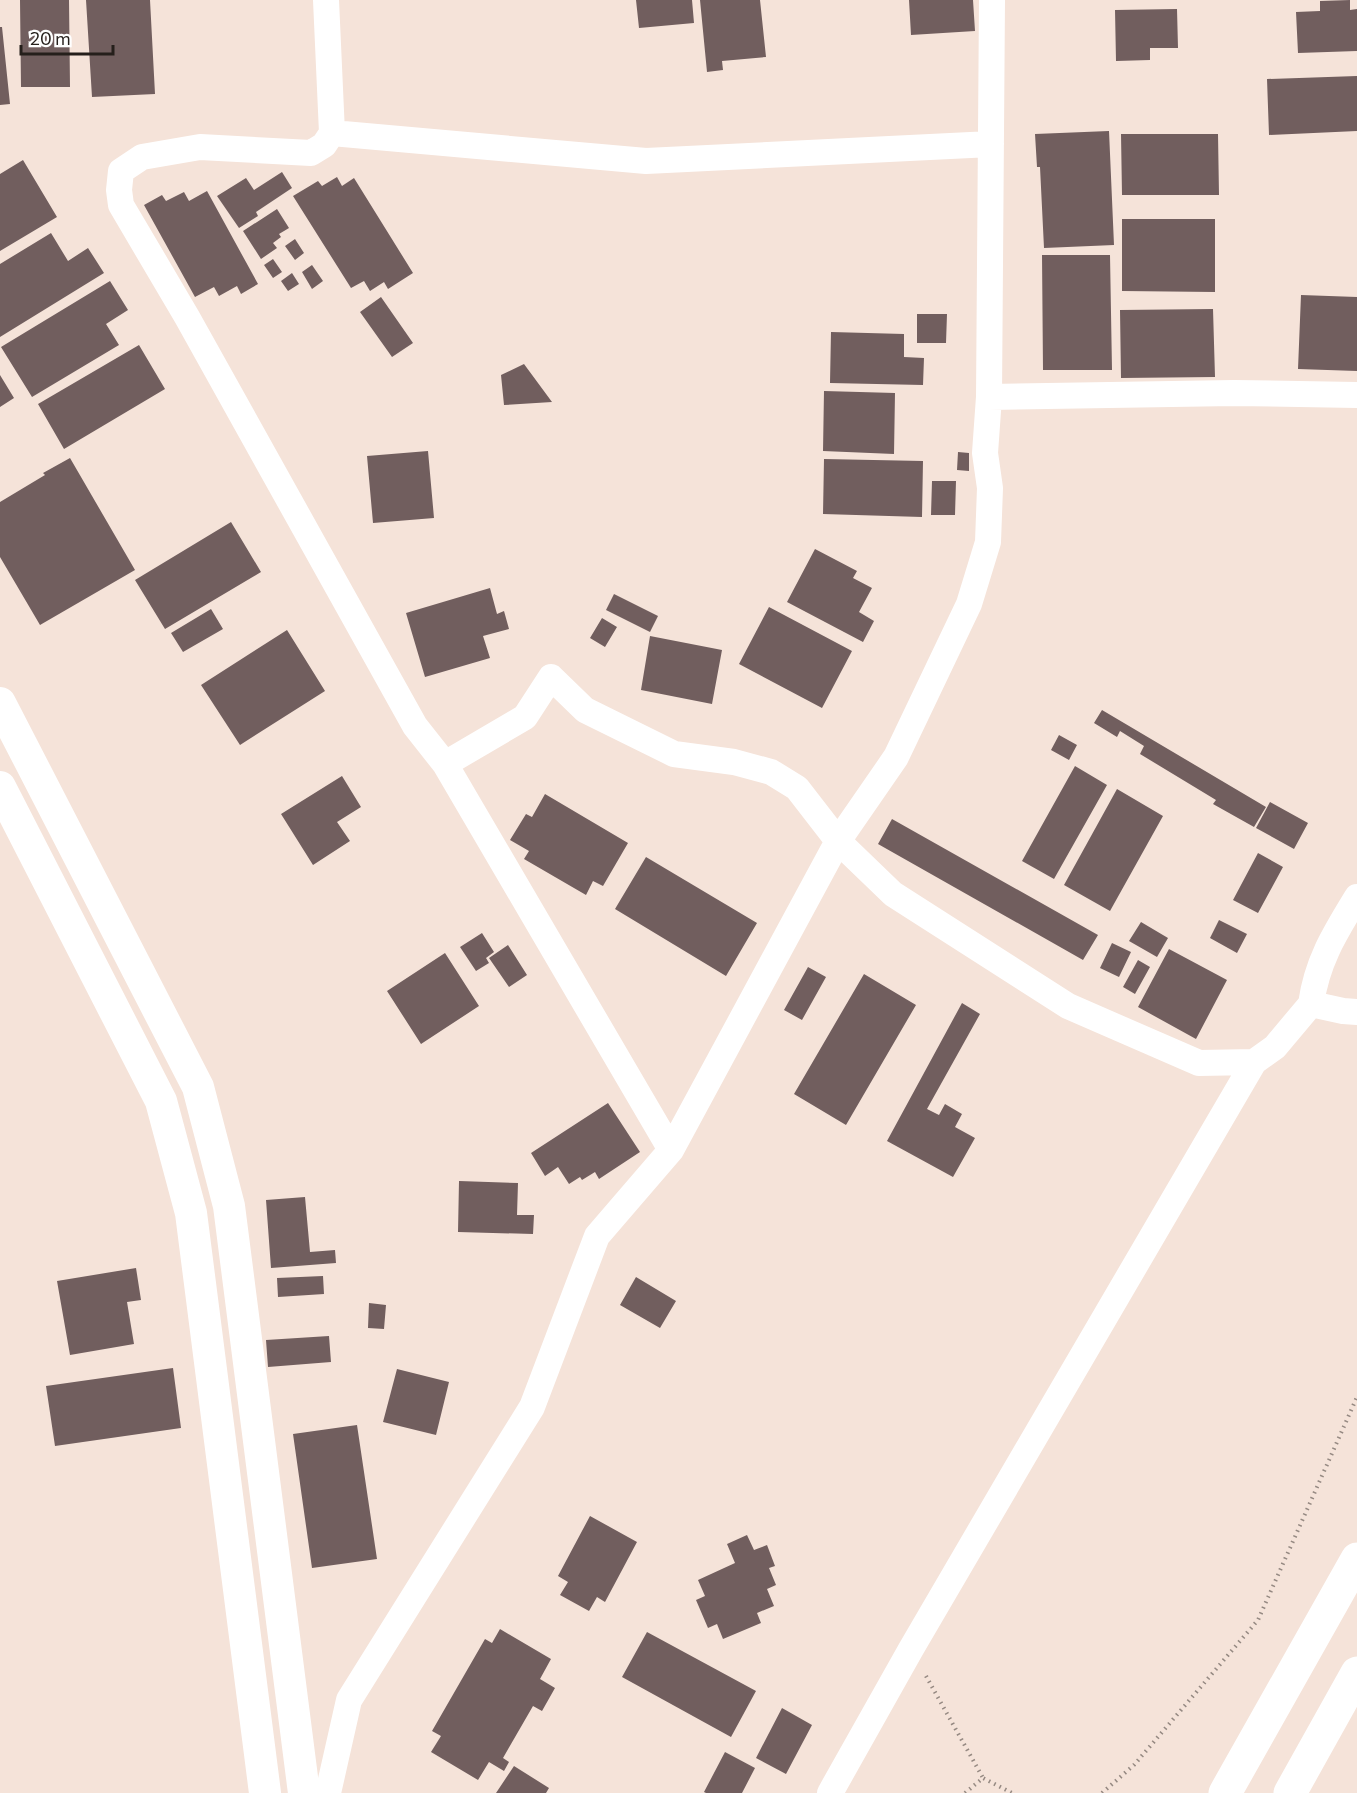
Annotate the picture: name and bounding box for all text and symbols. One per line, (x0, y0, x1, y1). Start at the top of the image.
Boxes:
scale bar (21, 18, 112, 56)
text: 20 m (30, 27, 71, 49)

